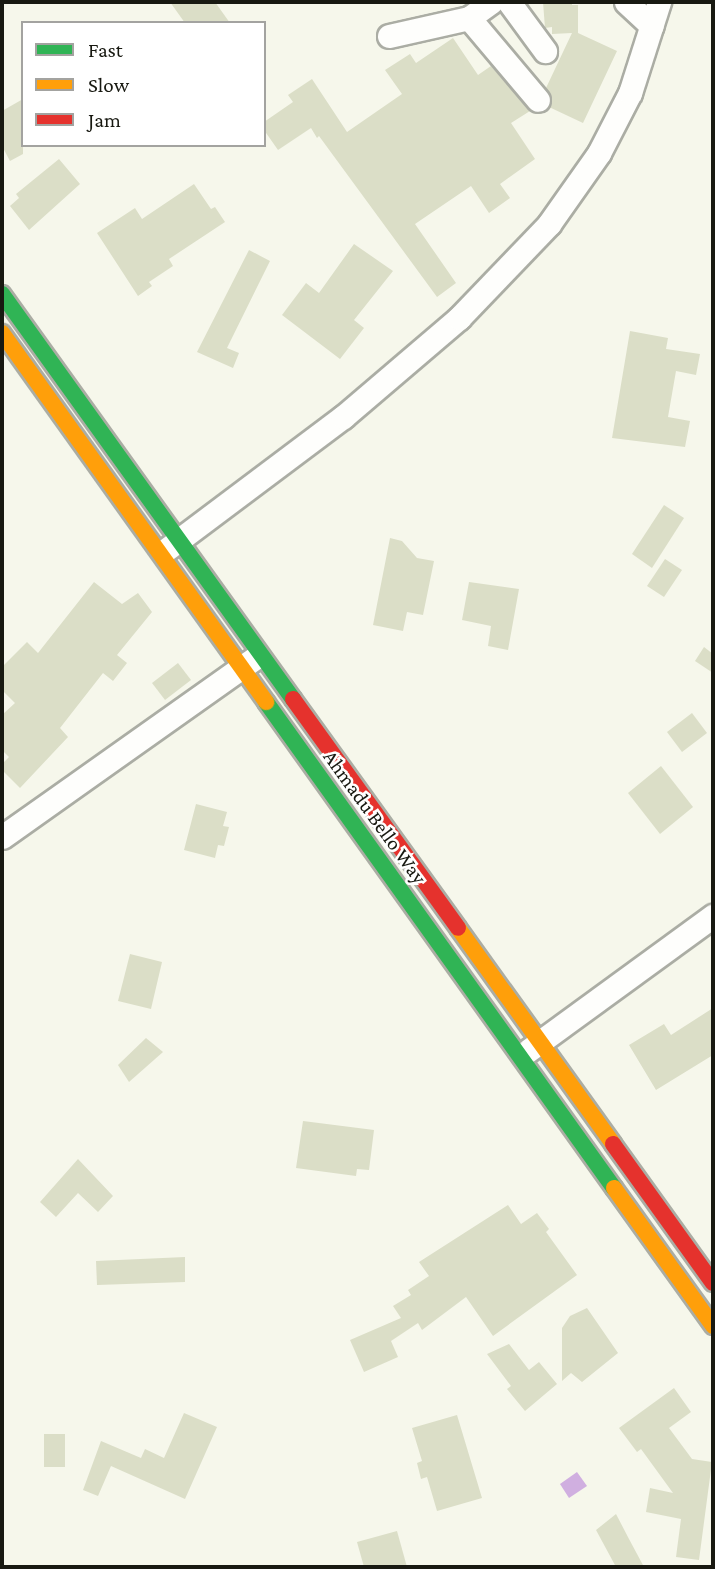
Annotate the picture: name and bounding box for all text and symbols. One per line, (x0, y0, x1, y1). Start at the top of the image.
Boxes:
legend (21, 21, 266, 147)
text: Fast (88, 38, 123, 62)
text: Slow (88, 73, 129, 97)
text: Jam (88, 108, 121, 132)
street label: Ahmadu Bello Way (318, 745, 432, 889)

